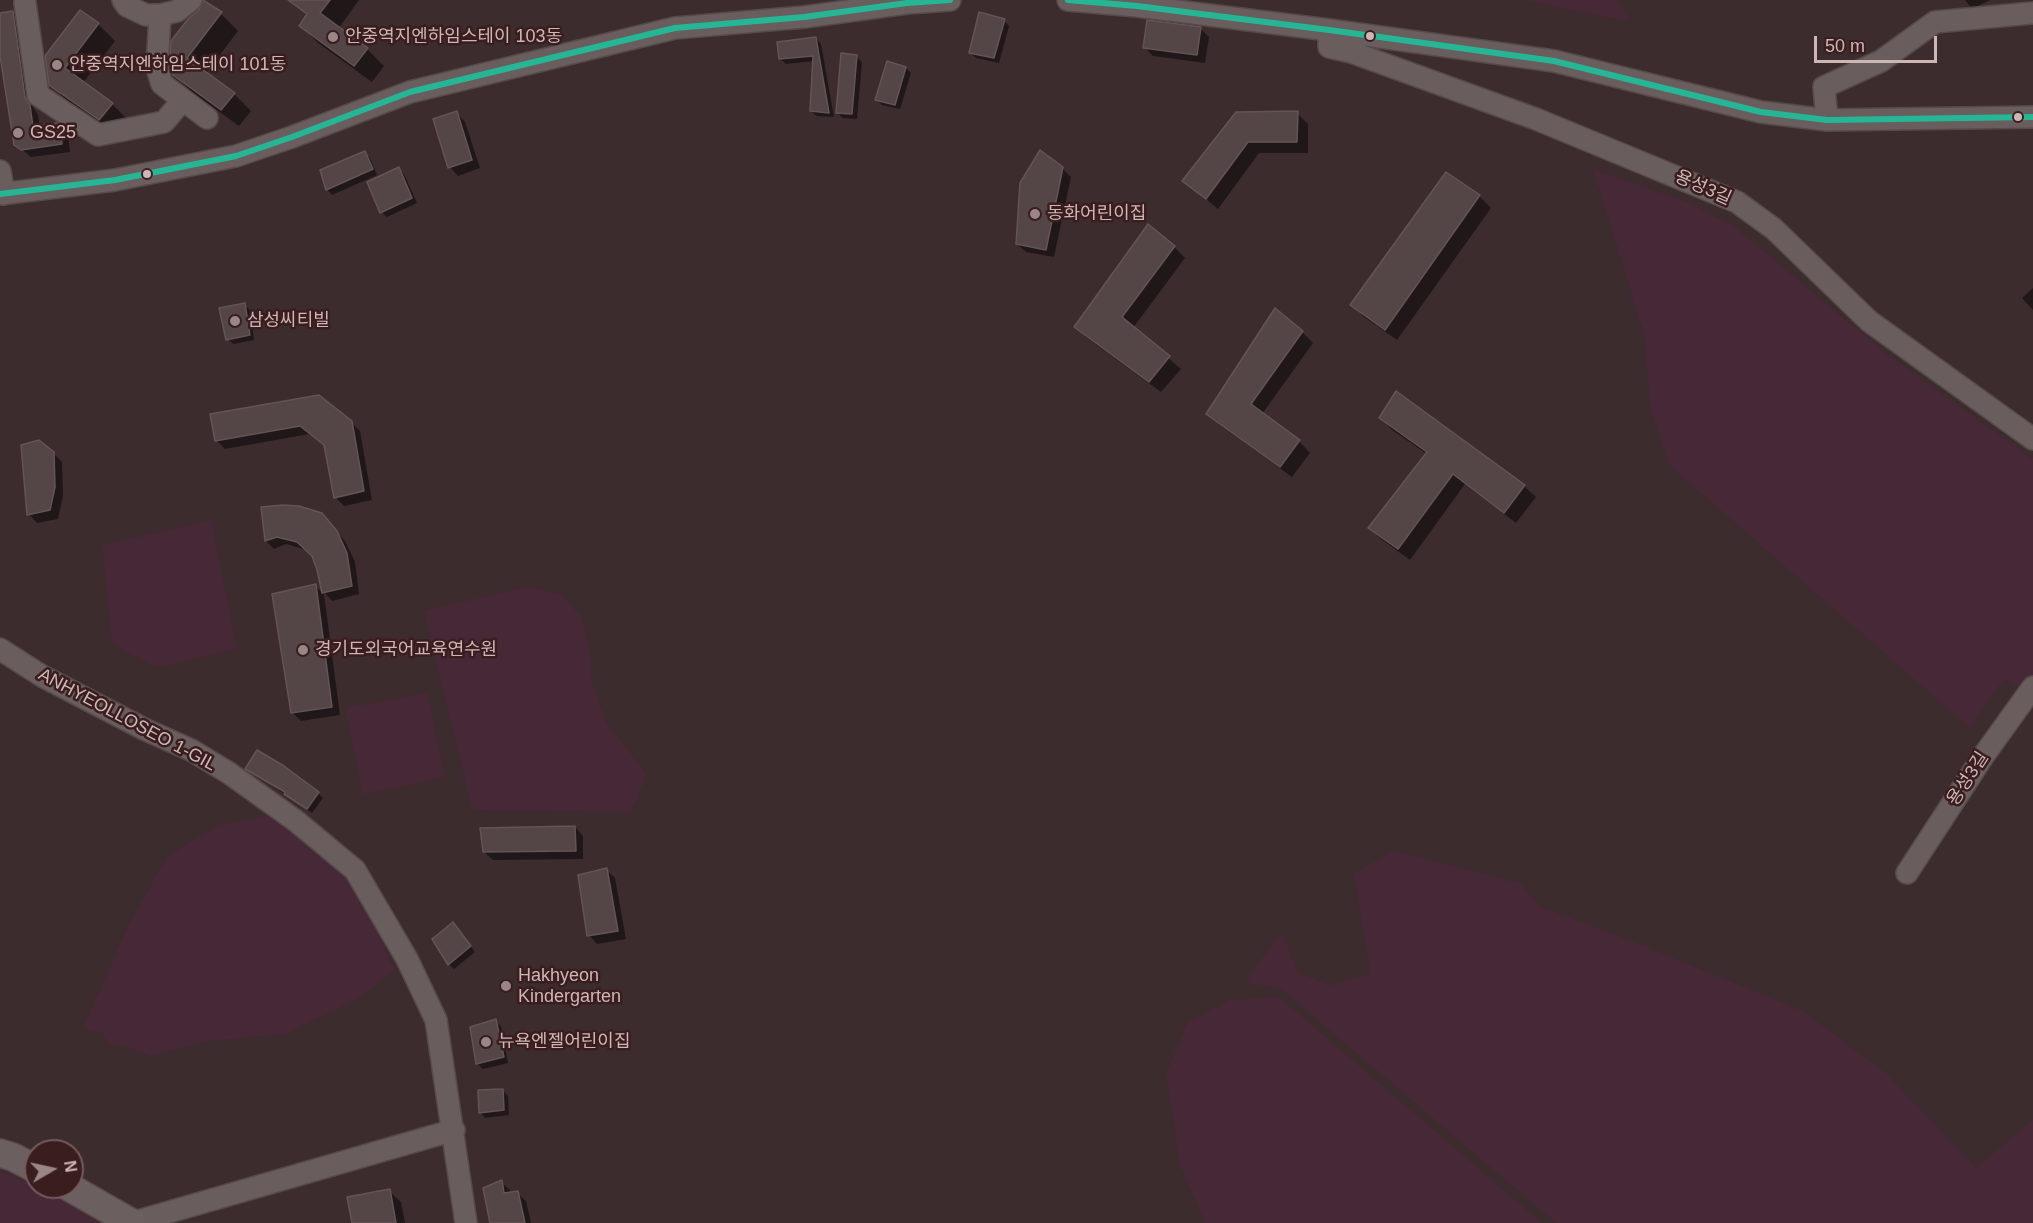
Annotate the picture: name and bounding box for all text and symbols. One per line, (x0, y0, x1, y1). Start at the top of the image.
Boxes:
scale bar (1817, 24, 1940, 62)
place label: 안중역지엔하임스테이 103동 (345, 26, 562, 48)
marker: 안중역지엔하임스테이 103동 (326, 30, 340, 44)
unlabelled marker (1364, 30, 1376, 42)
text: 50 m (1825, 36, 1865, 56)
place label: 안중역지엔하임스테이 101동 (69, 54, 286, 76)
marker: 안중역지엔하임스테이 101동 (50, 58, 64, 72)
unlabelled marker (2012, 111, 2024, 123)
place label: GS25 (30, 122, 76, 144)
marker: GS25 (11, 126, 25, 140)
street label: 용성3길 (1671, 166, 1735, 210)
unlabelled marker (141, 168, 153, 180)
place label: 동화어린이집 (1047, 203, 1146, 225)
marker: 동화어린이집 (1028, 207, 1042, 221)
place label: 삼성씨티빌 (247, 310, 330, 332)
marker: 삼성씨티빌 (228, 314, 242, 328)
place label: 경기도외국어교육연수원 (315, 639, 497, 661)
marker: 경기도외국어교육연수원 (296, 643, 310, 657)
street label: ANHYEOLLOSEO 1-GIL (34, 664, 220, 776)
street label: 용성3길 (1943, 748, 1993, 810)
place label: Hakhyeon Kindergarten (518, 965, 621, 1008)
marker: Hakhyeon Kindergarten (499, 979, 513, 993)
place label: 뉴욕엔젤어린이집 (498, 1031, 630, 1053)
marker: 뉴욕엔젤어린이집 (479, 1035, 493, 1049)
north arrow (24, 1139, 84, 1199)
text: N (61, 1159, 80, 1173)

